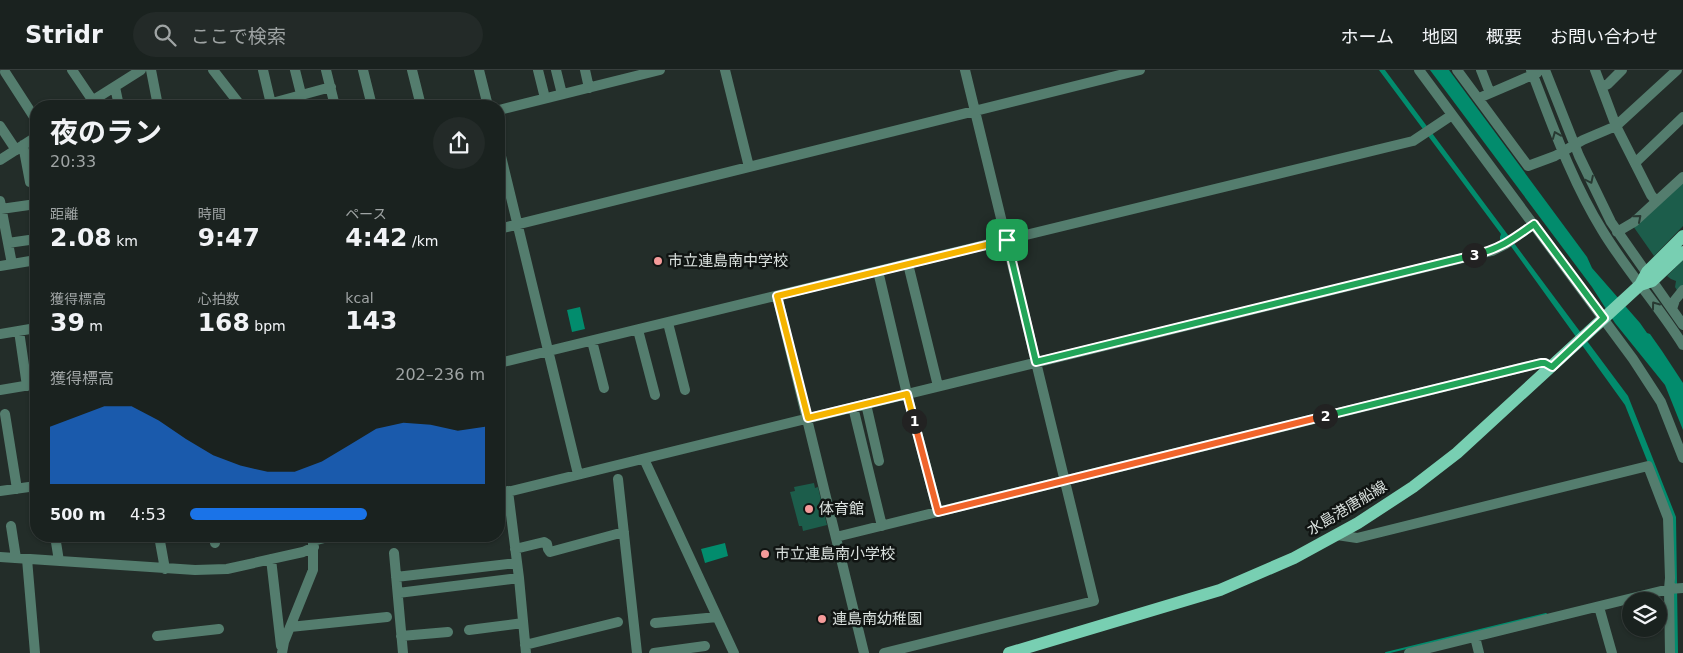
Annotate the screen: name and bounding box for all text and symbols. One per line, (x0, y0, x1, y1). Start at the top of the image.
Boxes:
search box (133, 12, 483, 57)
text: Stridr (25, 21, 103, 49)
icon: search (151, 21, 179, 49)
text: ここで検索 (191, 25, 286, 47)
text: ホーム (1341, 26, 1394, 47)
text: 地図 (1422, 26, 1458, 47)
text: 概要 (1486, 26, 1522, 47)
text: お問い合わせ (1550, 26, 1658, 47)
text: 夜のラン (50, 116, 162, 149)
button: share (433, 117, 485, 169)
one-way arrow (1552, 131, 1563, 140)
text: 20:33 (50, 152, 96, 171)
one-way arrow (1584, 175, 1594, 184)
text: 距離 (50, 206, 78, 222)
text: 時間 (198, 206, 226, 222)
text: ペース (345, 206, 387, 222)
one-way arrow (1632, 215, 1641, 224)
pin (986, 219, 1028, 261)
text: 2.08 (50, 223, 112, 252)
text: 9:47 (198, 223, 260, 252)
text: 4:42 (345, 223, 408, 252)
icon: arrive (993, 226, 1021, 254)
text: km (112, 233, 138, 249)
text: /km (408, 233, 438, 249)
pin: 3 (1462, 242, 1486, 268)
text: 3 (1470, 247, 1479, 263)
place label: 市立連島南中学校 (668, 252, 788, 270)
marker: 市立連島南中学校 (652, 255, 664, 267)
text: kcal (345, 290, 374, 306)
text: 獲得標高 (50, 291, 106, 307)
text: 心拍数 (198, 291, 240, 307)
one-way arrow (1653, 302, 1661, 311)
text: 143 (345, 306, 398, 335)
text: 39 (50, 308, 85, 337)
text: 168 (198, 308, 250, 337)
text: m (85, 318, 103, 334)
text: bpm (250, 318, 286, 334)
text: 202–236 m (395, 365, 485, 384)
text: 獲得標高 (50, 369, 114, 388)
pin: 2 (1312, 404, 1338, 428)
pin: 1 (902, 408, 926, 434)
text: 2 (1321, 408, 1330, 424)
text: 1 (910, 413, 919, 429)
street label: 水島港唐船線 (1304, 477, 1390, 539)
place label: 体育館 (819, 500, 864, 518)
marker: 体育館 (803, 503, 815, 515)
text: 500 m (50, 505, 106, 524)
text: 4:53 (130, 505, 166, 524)
place label: 市立連島南小学校 (775, 545, 895, 563)
marker: 市立連島南小学校 (759, 548, 771, 560)
map controls (1622, 592, 1667, 637)
button: layers (1622, 592, 1667, 637)
place label: 連島南幼稚園 (832, 610, 922, 628)
marker: 連島南幼稚園 (816, 613, 828, 625)

